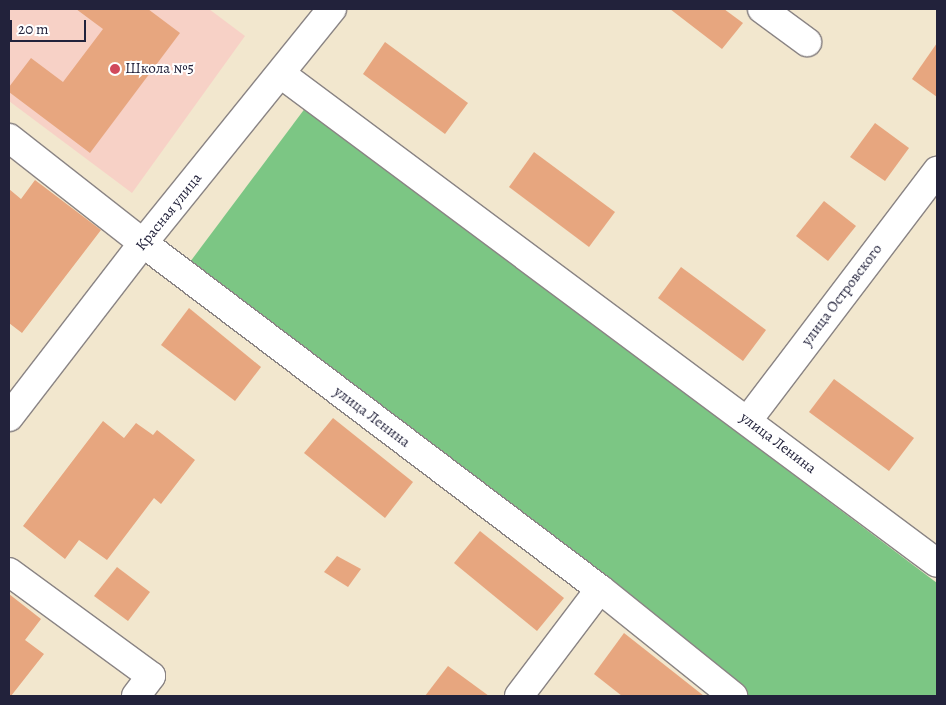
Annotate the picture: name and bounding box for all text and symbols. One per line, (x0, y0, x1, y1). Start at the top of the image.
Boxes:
scale bar (12, 10, 89, 42)
text: 20 m (18, 19, 49, 39)
place label: Школа №5 (125, 60, 194, 78)
marker: Школа №5 (109, 63, 121, 75)
street label: Красная улица (132, 170, 206, 254)
street label: улица Островского (798, 241, 886, 349)
street label: улица Ленина (330, 383, 414, 451)
street label: улица Ленина (736, 409, 820, 477)

